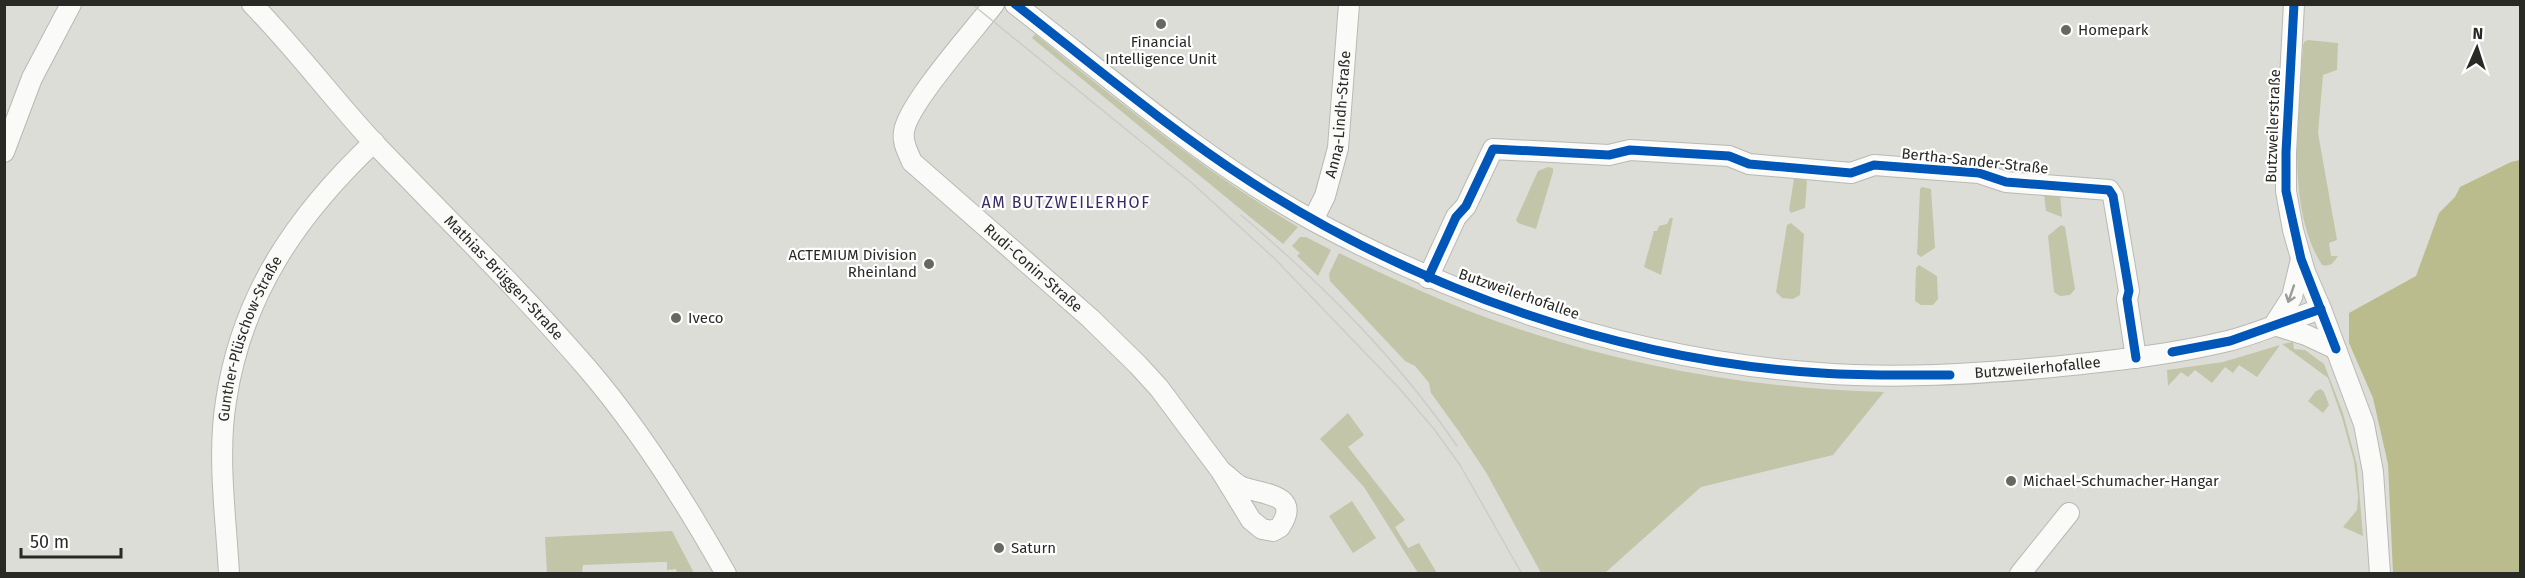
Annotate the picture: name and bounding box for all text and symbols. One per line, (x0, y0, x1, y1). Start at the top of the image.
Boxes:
marker: Financial Intelligence Unit (1154, 17, 1168, 31)
north arrow (2447, 18, 2507, 78)
place label: Homepark (2078, 21, 2149, 39)
marker: Homepark (2059, 23, 2073, 37)
text: N (2472, 24, 2484, 43)
place label: Financial Intelligence Unit (1105, 33, 1217, 68)
street label: Anna-Lindh-Straße (1321, 50, 1354, 180)
street label: Butzweilerstraße (2262, 69, 2284, 183)
street label: Bertha-Sander-Straße (1901, 144, 2049, 178)
district label: AM BUTZWEILERHOF (982, 193, 1151, 212)
street label: Mathias-Brüggen-Straße (440, 212, 567, 344)
street label: Rudi-Conin-Straße (980, 220, 1086, 316)
place label: ACTEMIUM Division Rheinland (789, 246, 917, 281)
street label: Gunther-Plüschow-Straße (214, 253, 286, 422)
marker: ACTEMIUM Division Rheinland (922, 257, 936, 271)
street label: Butzweilerhofallee (1456, 265, 1582, 323)
one-way arrow (2285, 284, 2296, 303)
place label: Iveco (688, 309, 724, 327)
marker: Iveco (669, 311, 683, 325)
street label: Butzweilerhofallee (1974, 353, 2102, 382)
place label: Michael-Schumacher-Hangar (2023, 472, 2219, 490)
marker: Michael-Schumacher-Hangar (2004, 474, 2018, 488)
scale bar (21, 521, 122, 559)
text: 50 m (30, 531, 69, 553)
place label: Saturn (1011, 539, 1056, 557)
marker: Saturn (992, 541, 1006, 555)

